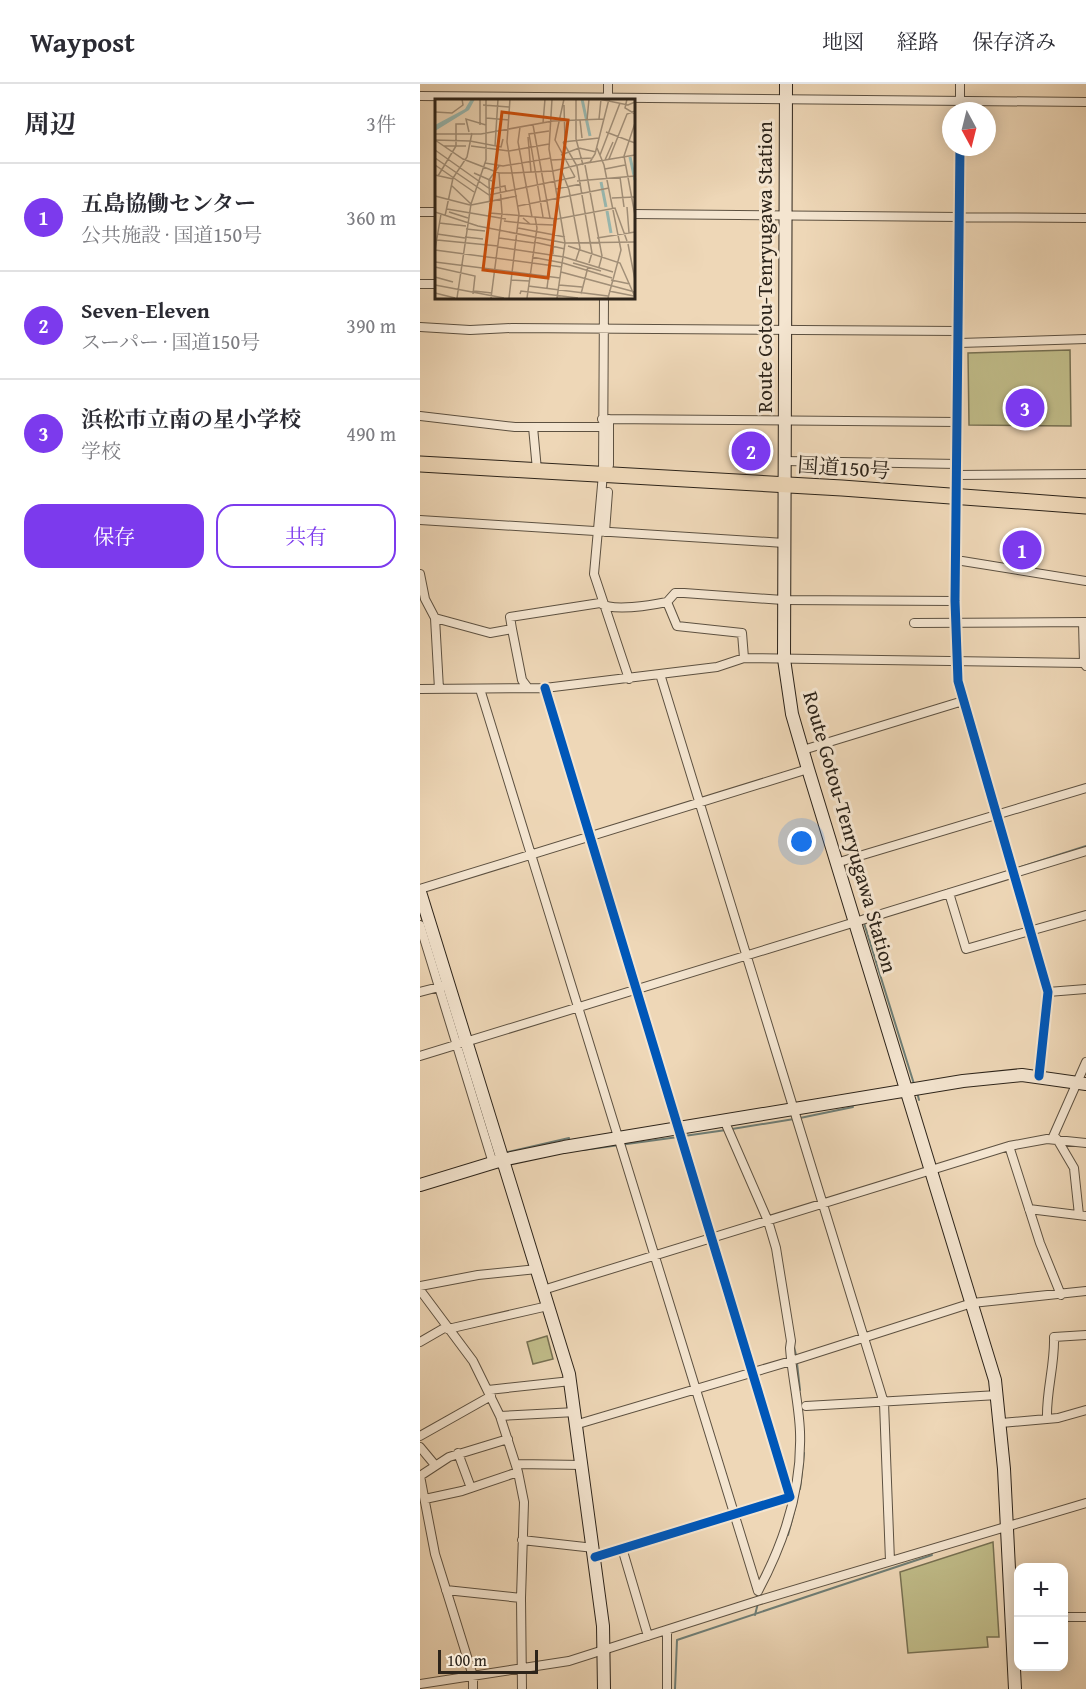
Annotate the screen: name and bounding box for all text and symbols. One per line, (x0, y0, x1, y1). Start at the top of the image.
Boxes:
text: Waypost (30, 21, 135, 62)
text: 地図 (822, 26, 864, 57)
text: 経路 (897, 26, 939, 57)
text: 保存済み (972, 26, 1056, 57)
inset map (435, 99, 634, 298)
north arrow (942, 102, 996, 156)
text: 周辺 (24, 104, 76, 143)
text: 3件 (366, 109, 396, 138)
street label: Route Gotou-Tenryugawa Station (749, 121, 780, 413)
text: 五島協働センター (81, 187, 256, 219)
text: 1 (38, 203, 49, 232)
text: 360 m (346, 203, 396, 232)
text: 公共施設 · 国道150号 (81, 220, 262, 249)
text: Seven-Eleven (81, 294, 210, 326)
text: 2 (38, 311, 49, 340)
text: 390 m (346, 311, 396, 340)
text: スーパー · 国道150号 (81, 327, 260, 356)
pin: 3 (1006, 386, 1044, 430)
text: 浜松市立南の星小学校 (81, 403, 301, 435)
text: 3 (38, 419, 49, 448)
text: 490 m (346, 419, 396, 448)
pin: 2 (732, 428, 770, 473)
text: 学校 (81, 436, 121, 465)
street label: 国道150号 (796, 449, 892, 486)
button: 保存 (24, 504, 204, 568)
button: 共有 (216, 504, 396, 568)
pin: 1 (1002, 528, 1042, 572)
street label: Route Gotou-Tenryugawa Station (795, 687, 906, 976)
your location (787, 827, 816, 856)
map controls (1014, 1563, 1068, 1671)
button: + (1014, 1563, 1068, 1617)
button: − (1014, 1617, 1068, 1671)
scale bar (438, 1647, 538, 1674)
text: 100 m (447, 1648, 487, 1672)

